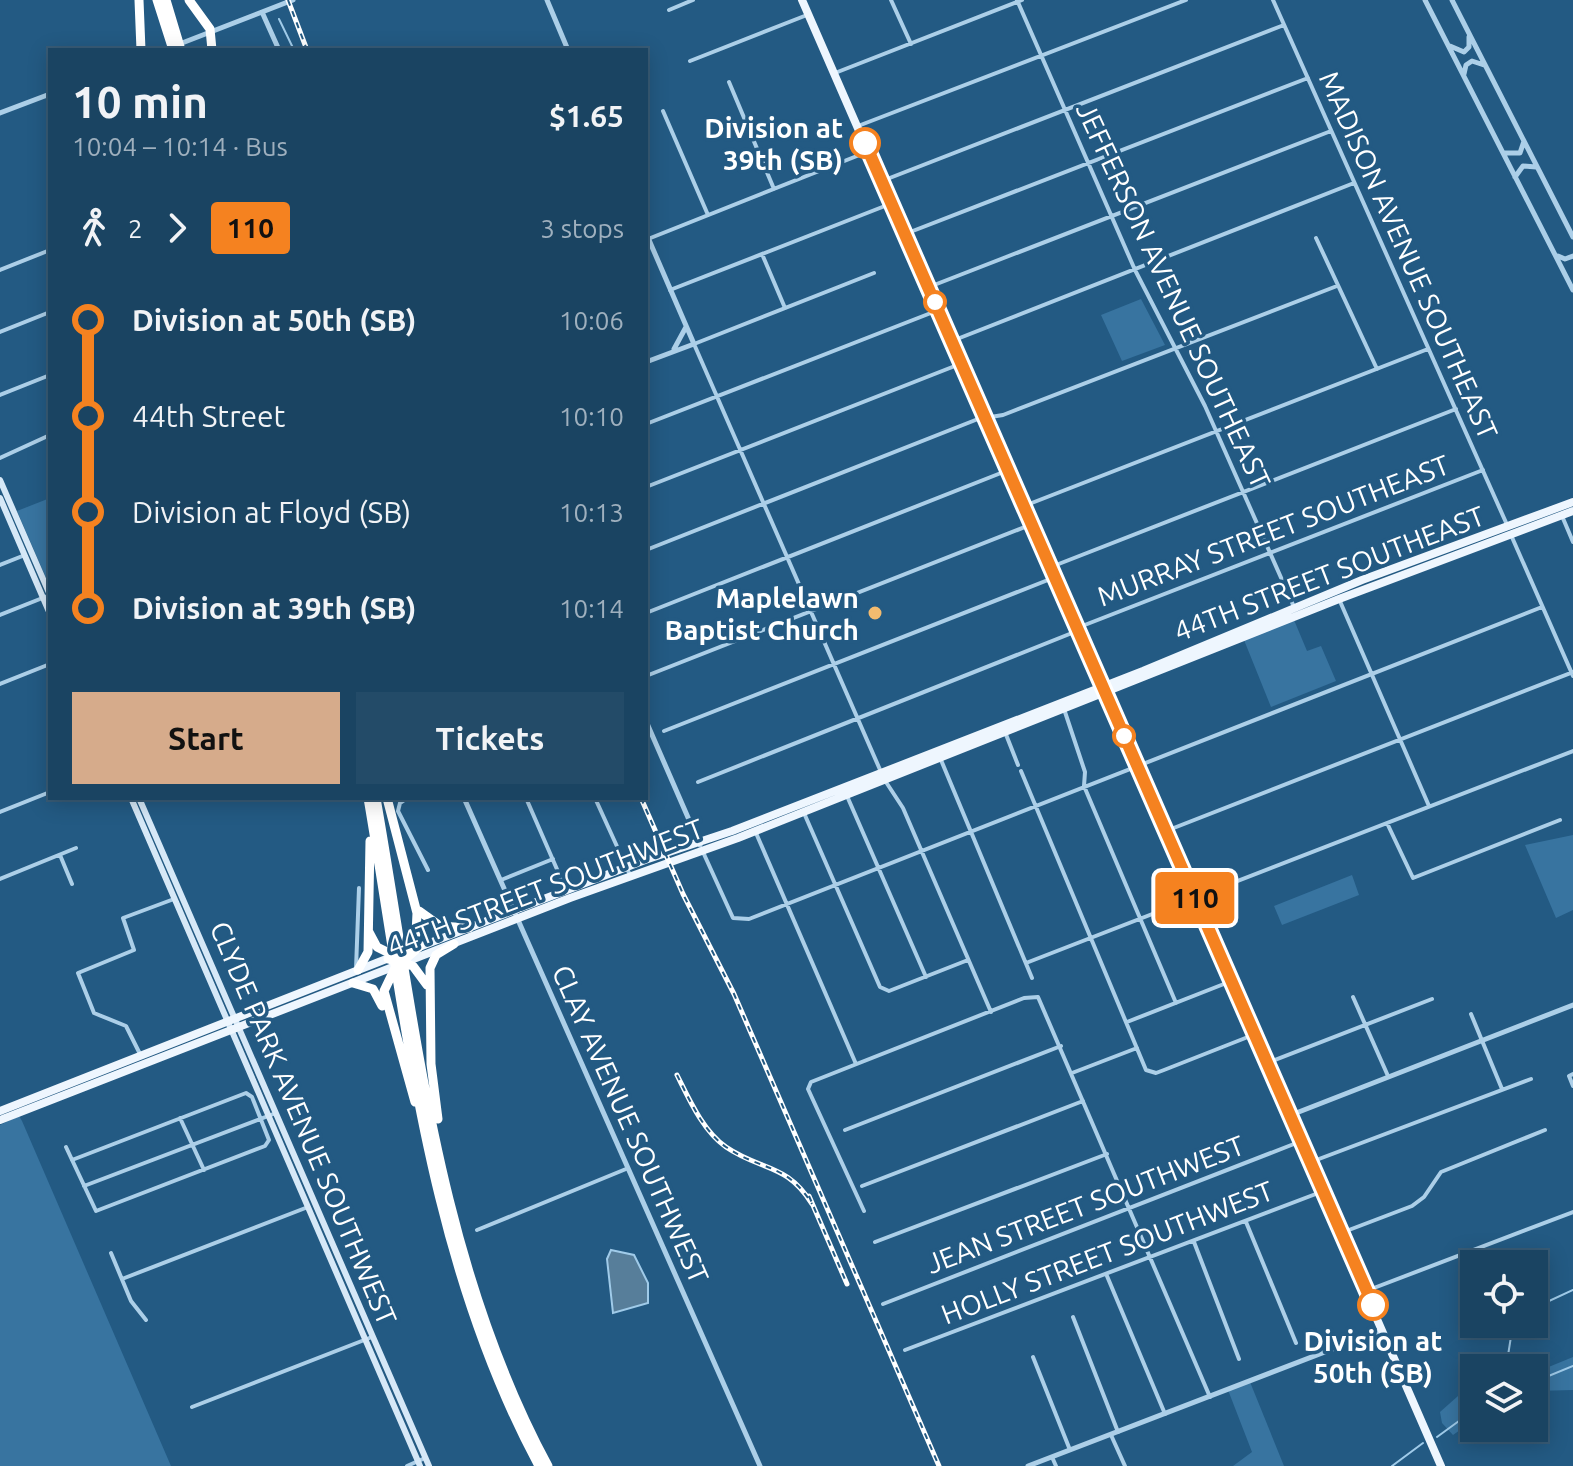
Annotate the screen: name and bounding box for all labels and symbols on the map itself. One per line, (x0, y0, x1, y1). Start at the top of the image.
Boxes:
street label: MADISON AVENUE SOUTHEAST (1314, 66, 1505, 444)
street label: JEFFERSON AVENUE SOUTHEAST (1071, 97, 1277, 493)
place label: Division at 39th (SB) (704, 112, 843, 176)
marker: Division at 39th (SB) (850, 128, 880, 158)
unlabelled marker (924, 291, 946, 313)
street label: MURRAY STREET SOUTHEAST (1093, 448, 1454, 612)
street label: 44TH STREET SOUTHEAST (1170, 499, 1489, 647)
place label: Maplelawn Baptist Church (665, 582, 859, 645)
marker: Maplelawn Baptist Church (866, 604, 884, 622)
unlabelled marker (1113, 725, 1135, 747)
street label: 44TH STREET SOUTHWEST (382, 812, 708, 962)
line badge: 110 (1149, 872, 1241, 924)
street label: CLYDE PARK AVENUE SOUTHWEST (205, 917, 403, 1330)
street label: CLAY AVENUE SOUTHWEST (547, 960, 715, 1288)
street label: JEAN STREET SOUTHWEST (922, 1129, 1249, 1279)
street label: HOLLY STREET SOUTHWEST (937, 1174, 1278, 1330)
marker: Division at 50th (SB) (1358, 1290, 1388, 1320)
place label: Division at 50th (SB) (1304, 1325, 1442, 1389)

